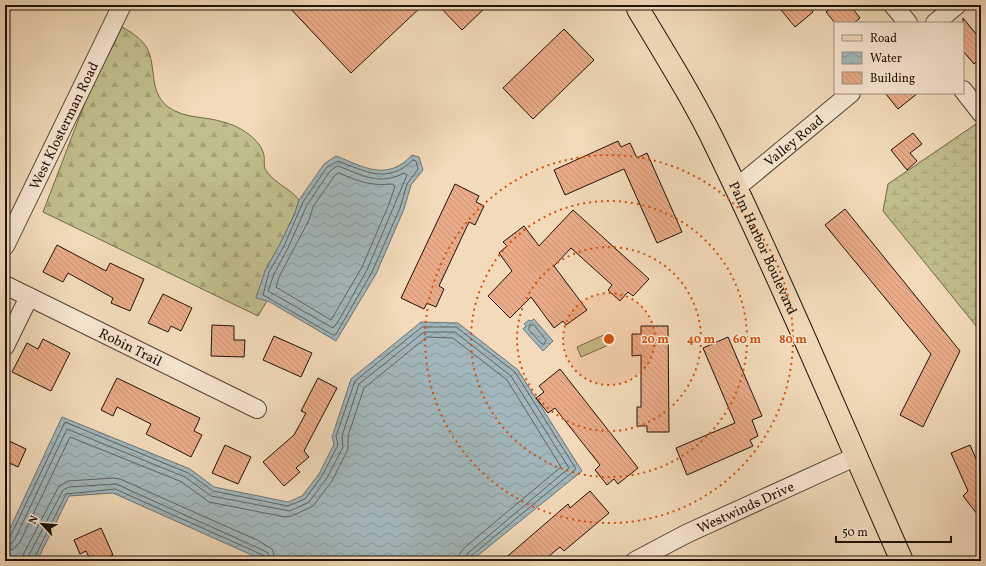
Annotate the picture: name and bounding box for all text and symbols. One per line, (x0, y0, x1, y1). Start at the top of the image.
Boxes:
legend (834, 22, 964, 94)
text: Road (870, 31, 897, 47)
text: Water (870, 51, 902, 67)
street label: West Klosterman Road (26, 59, 104, 193)
text: Building (870, 71, 915, 87)
street label: Valley Road (761, 111, 828, 172)
street label: Palm Harbor Boulevard (723, 179, 801, 318)
street label: Robin Trail (95, 325, 165, 372)
centre of rings (602, 332, 616, 346)
text: 20 m (641, 332, 669, 348)
text: 40 m (687, 332, 716, 348)
text: 60 m (733, 332, 761, 348)
text: 80 m (779, 332, 807, 348)
street label: Westwinds Drive (694, 478, 798, 539)
north arrow (22, 504, 62, 544)
text: N (26, 513, 43, 527)
scale bar (836, 518, 951, 544)
text: 50 m (842, 525, 868, 541)

